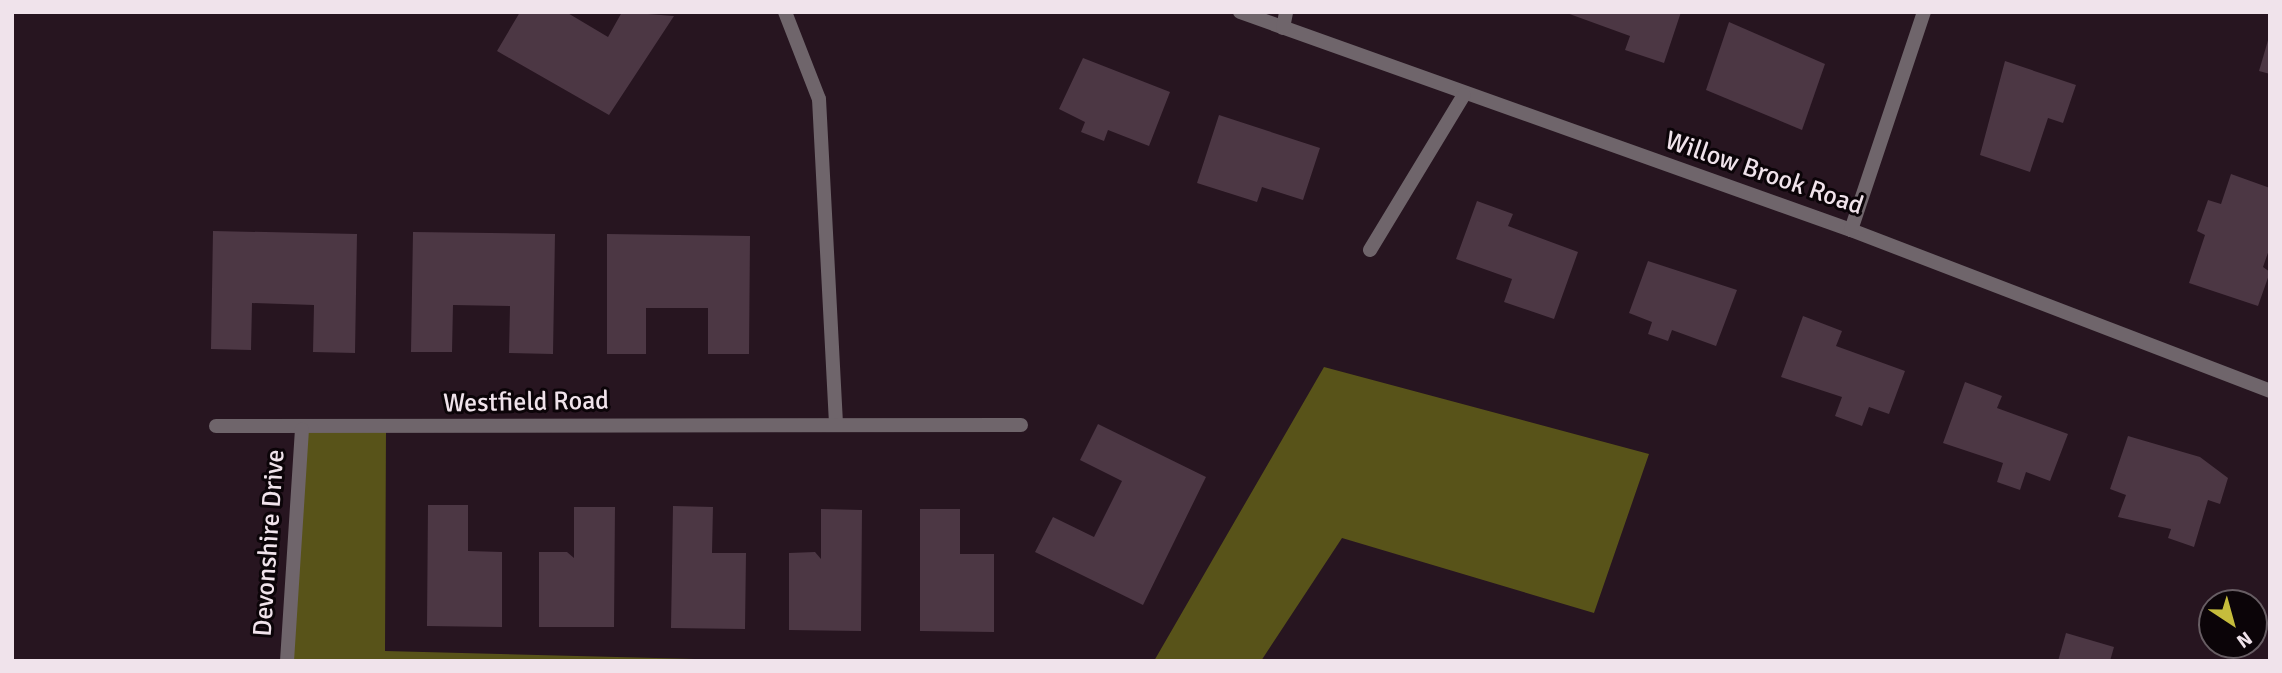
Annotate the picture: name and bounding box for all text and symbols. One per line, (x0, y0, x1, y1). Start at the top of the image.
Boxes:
street label: Willow Brook Road (1661, 125, 1867, 223)
street label: Westfield Road (443, 386, 609, 420)
street label: Devonshire Drive (248, 449, 292, 637)
north arrow (2198, 589, 2268, 659)
text: N (2232, 626, 2257, 653)

